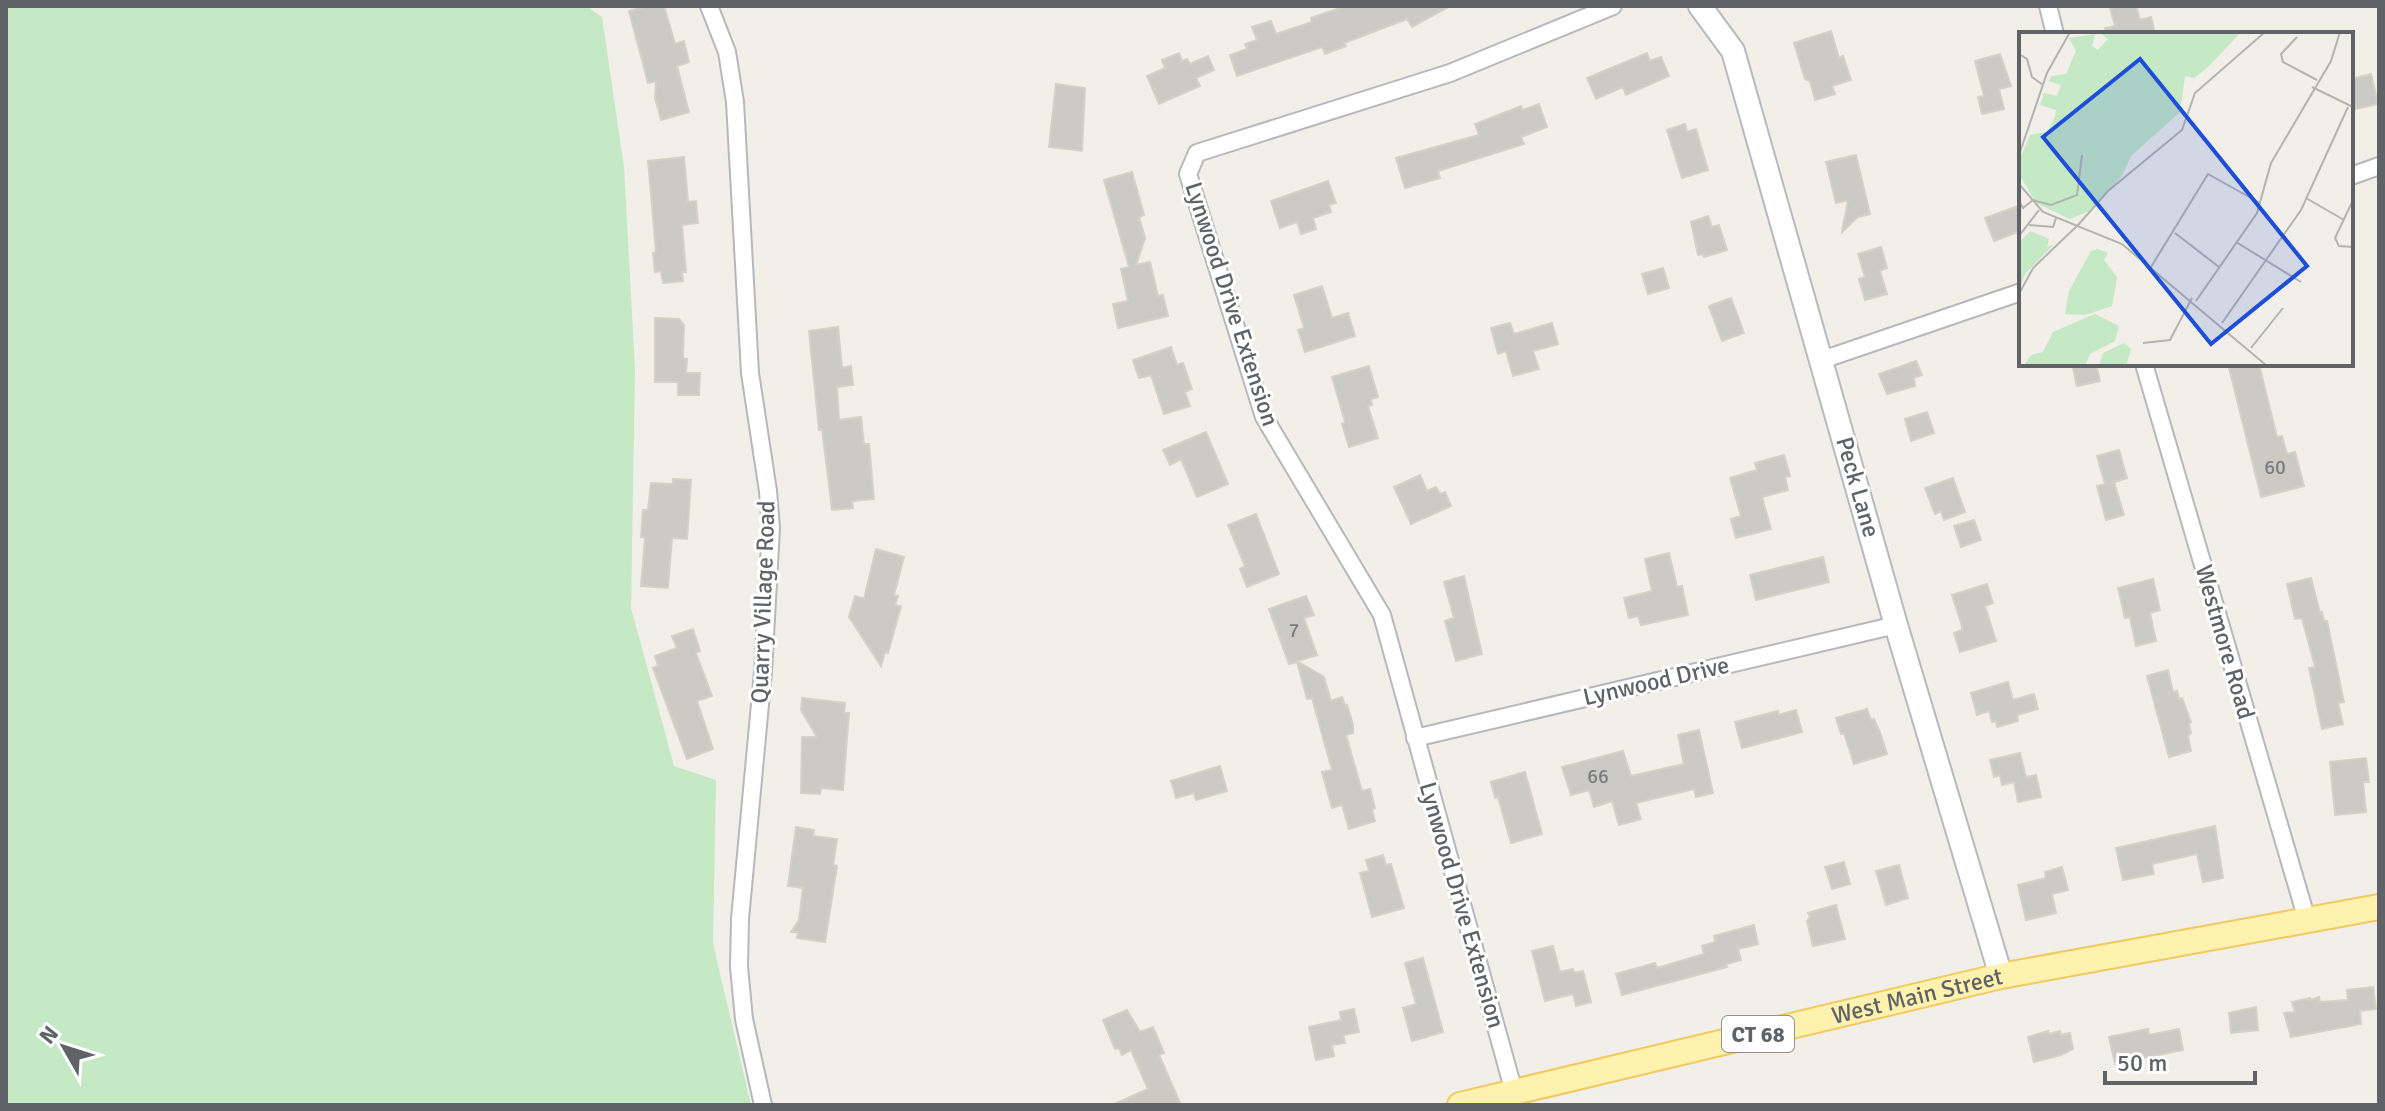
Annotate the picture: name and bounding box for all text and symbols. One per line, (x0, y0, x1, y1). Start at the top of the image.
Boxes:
inset map (2019, 32, 2353, 366)
street label: Lynwood Drive Extension (1178, 178, 1286, 430)
street label: Peck Lane (1829, 433, 1887, 541)
house number: 60 (2264, 455, 2286, 480)
street label: Quarry Village Road (744, 500, 782, 704)
street label: Westmore Road (2189, 561, 2261, 723)
house number: 7 (1289, 618, 1299, 643)
street label: Lynwood Drive (1580, 650, 1732, 712)
house number: 66 (1587, 764, 1609, 789)
street label: Lynwood Drive Extension (1412, 778, 1512, 1032)
street label: West Main Street (1829, 961, 2006, 1031)
north arrow (24, 1007, 104, 1087)
road number: CT 68 (1722, 1016, 1794, 1052)
text: N (34, 1020, 64, 1049)
scale bar (2105, 1035, 2255, 1085)
text: 50 m (2117, 1048, 2167, 1078)

